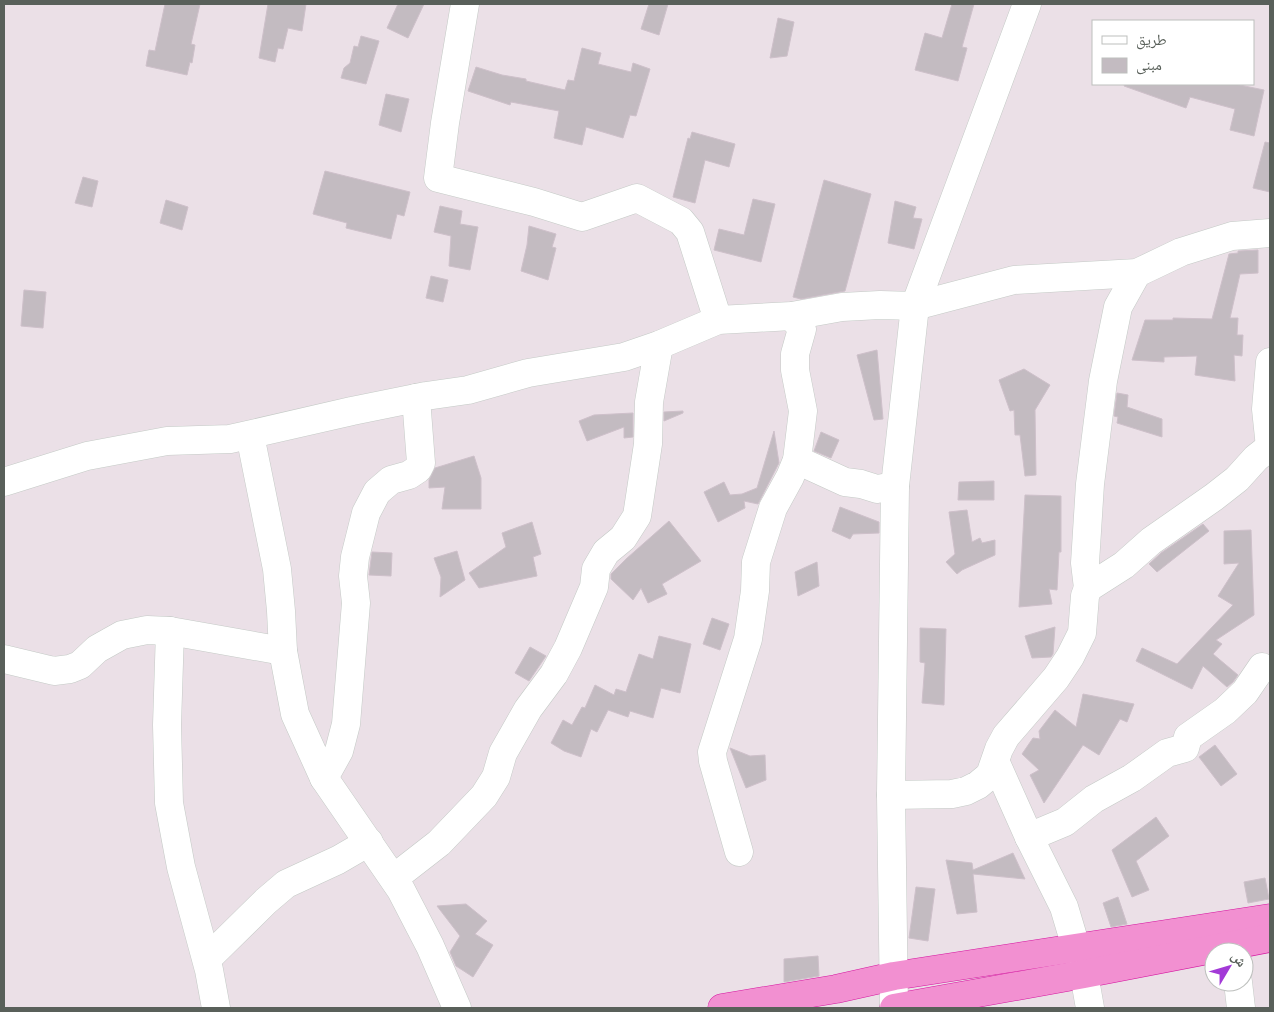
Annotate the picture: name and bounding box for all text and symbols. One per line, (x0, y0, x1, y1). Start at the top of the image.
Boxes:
legend (1092, 20, 1254, 85)
text: طريق (1136, 30, 1167, 50)
text: مبنى (1136, 55, 1162, 75)
north arrow (1204, 942, 1254, 992)
text: ش (1228, 948, 1251, 971)

